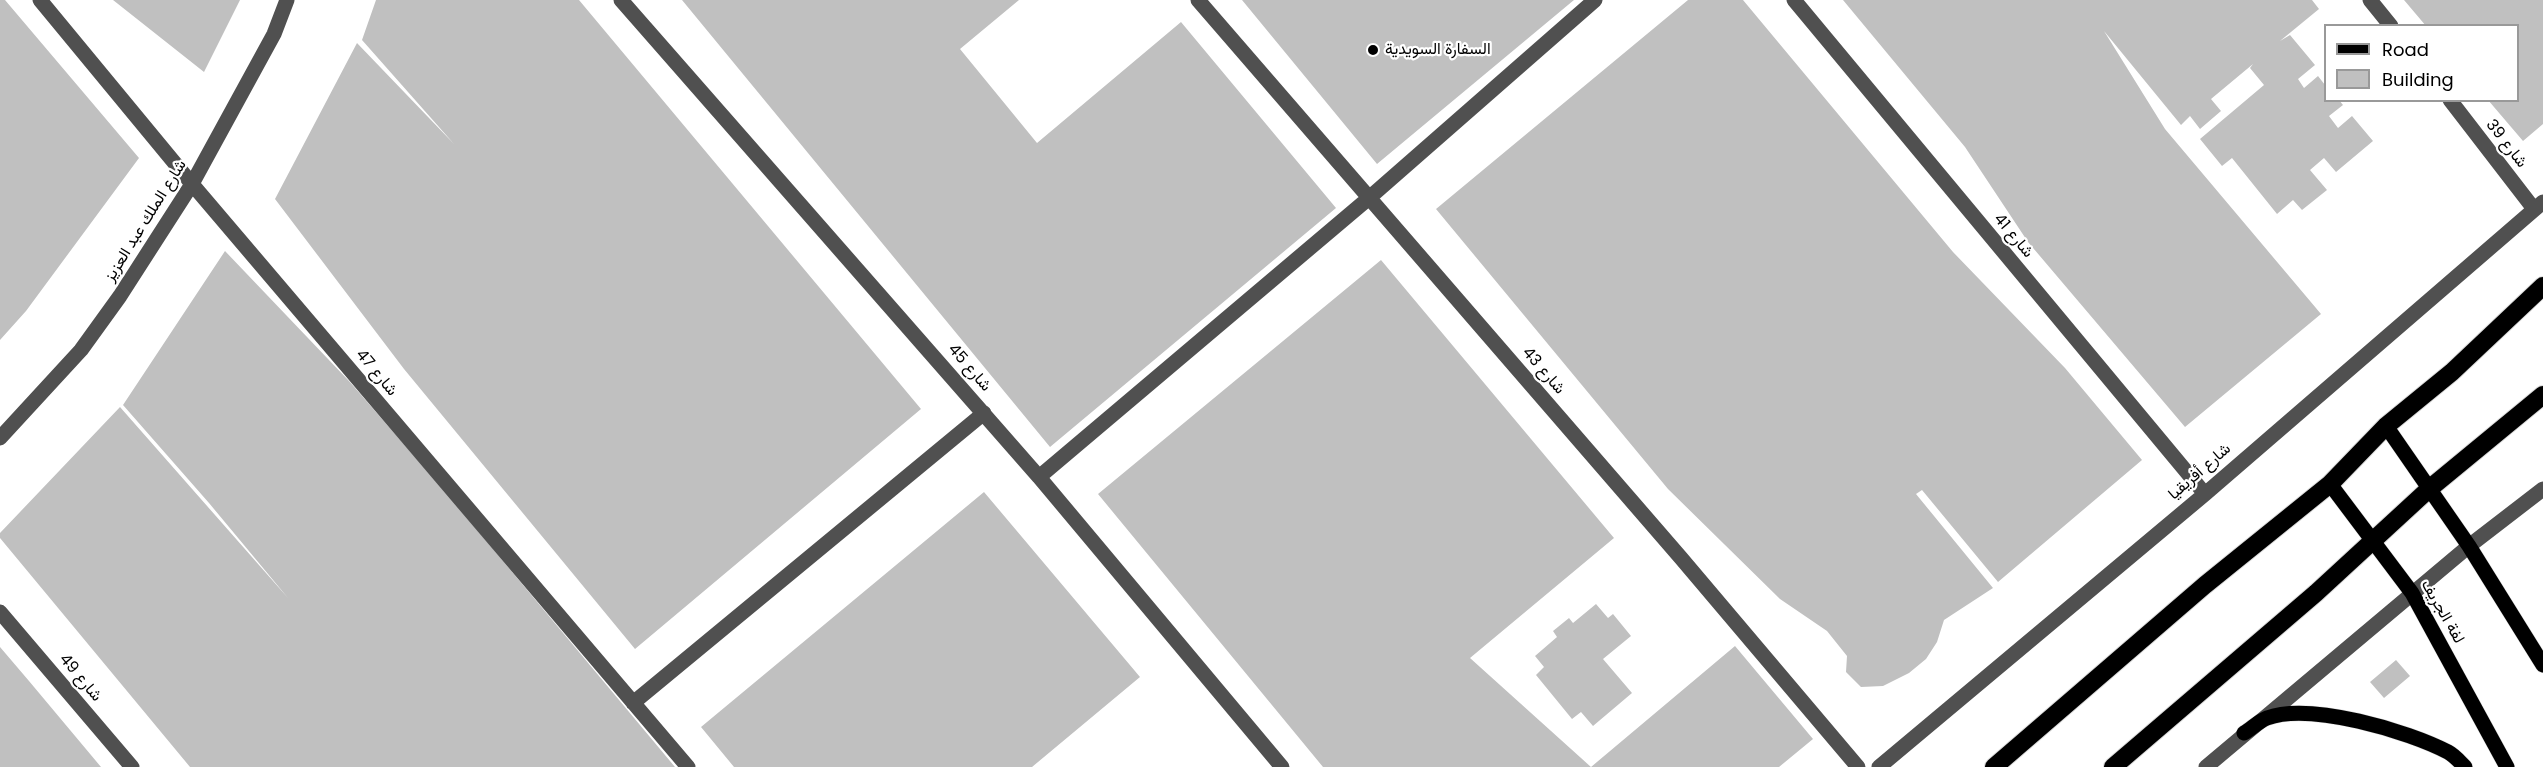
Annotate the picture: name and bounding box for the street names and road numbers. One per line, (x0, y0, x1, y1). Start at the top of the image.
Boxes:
street label: شارع 39 (2481, 116, 2531, 172)
street label: شارع الملك عبد العزيز (101, 157, 191, 285)
street label: شارع 41 (1989, 210, 2037, 262)
street label: شارع 45 (943, 340, 995, 396)
street label: شارع 43 (1517, 344, 1569, 398)
street label: شارع 47 (351, 346, 401, 400)
street label: شارع أفريقيا (2165, 440, 2235, 504)
street label: لفة الجريف (2416, 577, 2468, 647)
street label: شارع 49 (54, 650, 106, 706)

